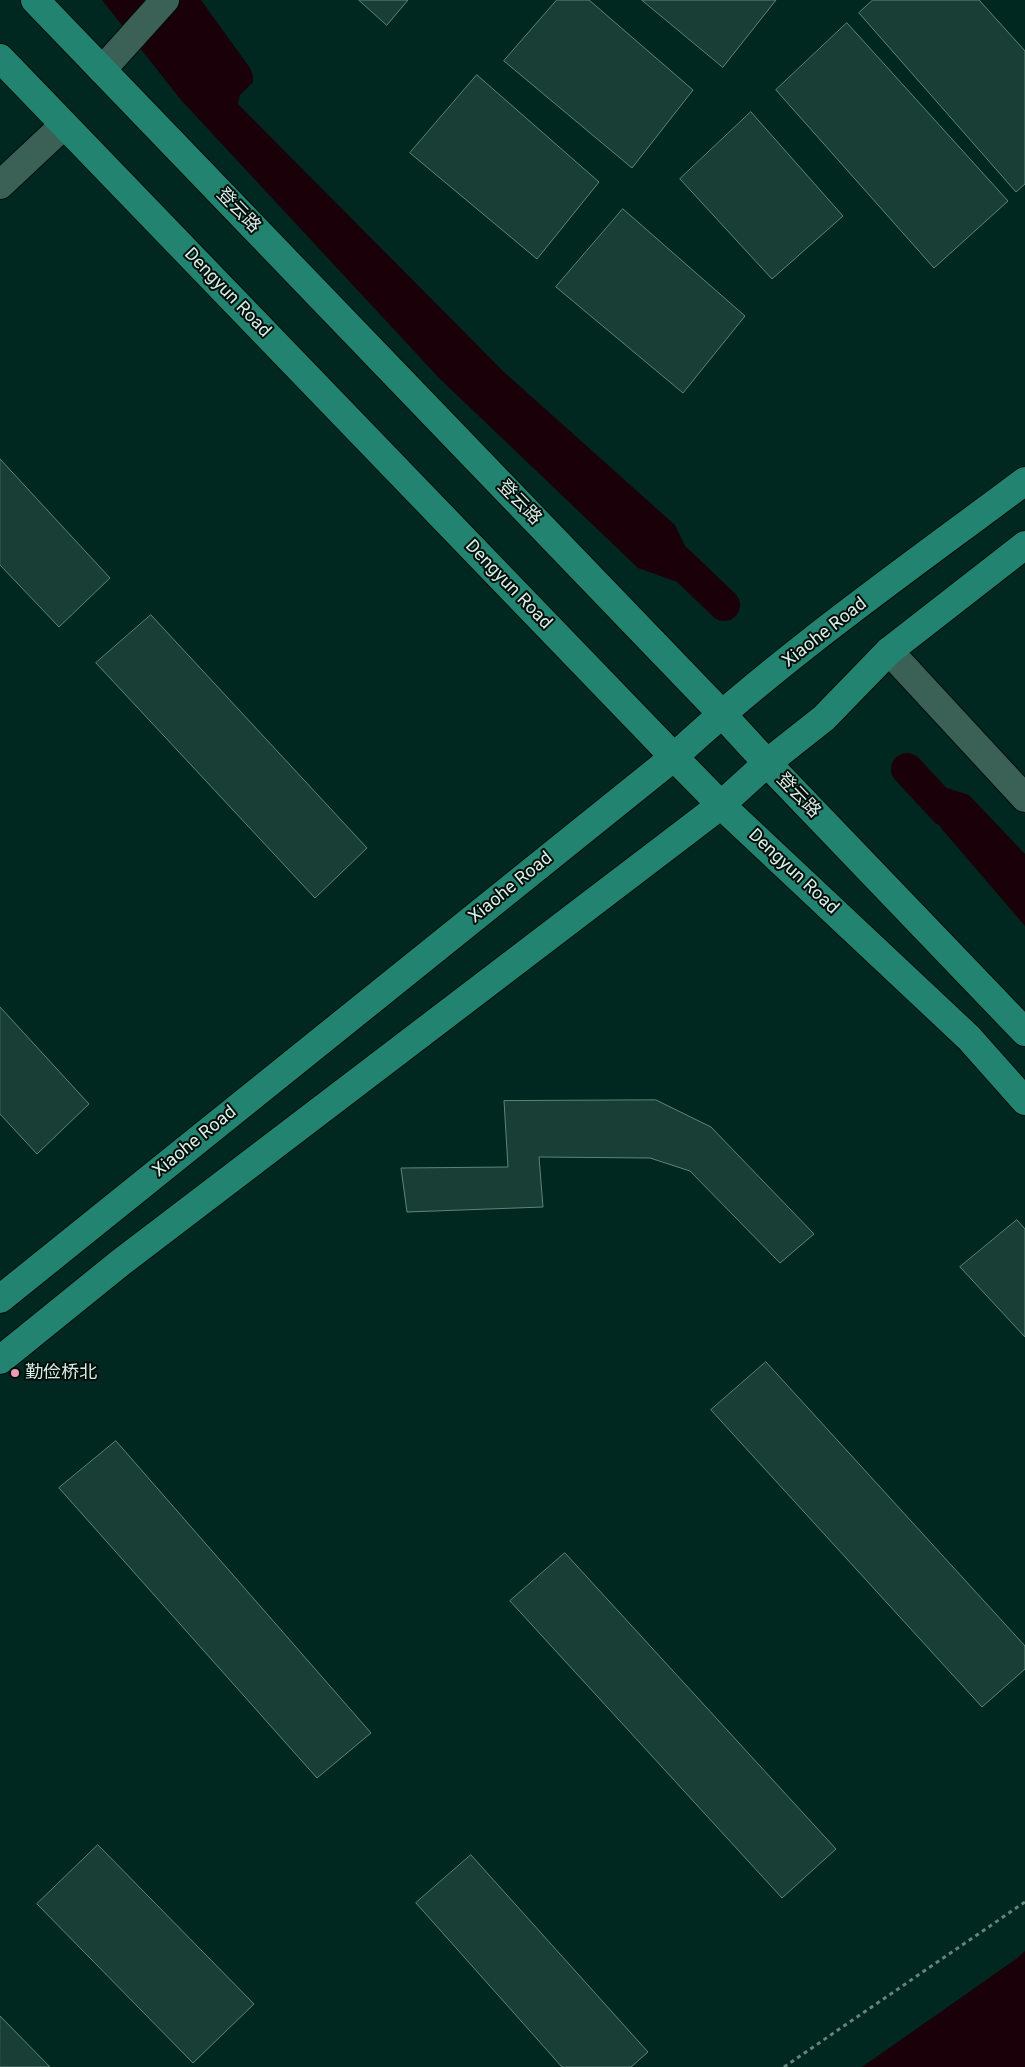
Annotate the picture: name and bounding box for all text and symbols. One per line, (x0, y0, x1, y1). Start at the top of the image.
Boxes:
street label: 登云路 (211, 184, 265, 238)
street label: Dengyun Road (179, 244, 275, 342)
street label: 登云路 (492, 476, 546, 530)
street label: Dengyun Road (460, 536, 556, 634)
street label: Xiaohe Road (779, 593, 871, 673)
street label: 登云路 (771, 769, 825, 823)
street label: Dengyun Road (743, 825, 843, 919)
street label: Xiaohe Road (465, 848, 557, 928)
street label: Xiaohe Road (149, 1102, 241, 1182)
place label: 勤俭桥北 (25, 1362, 97, 1384)
marker: 勤俭桥北 (9, 1367, 21, 1379)

